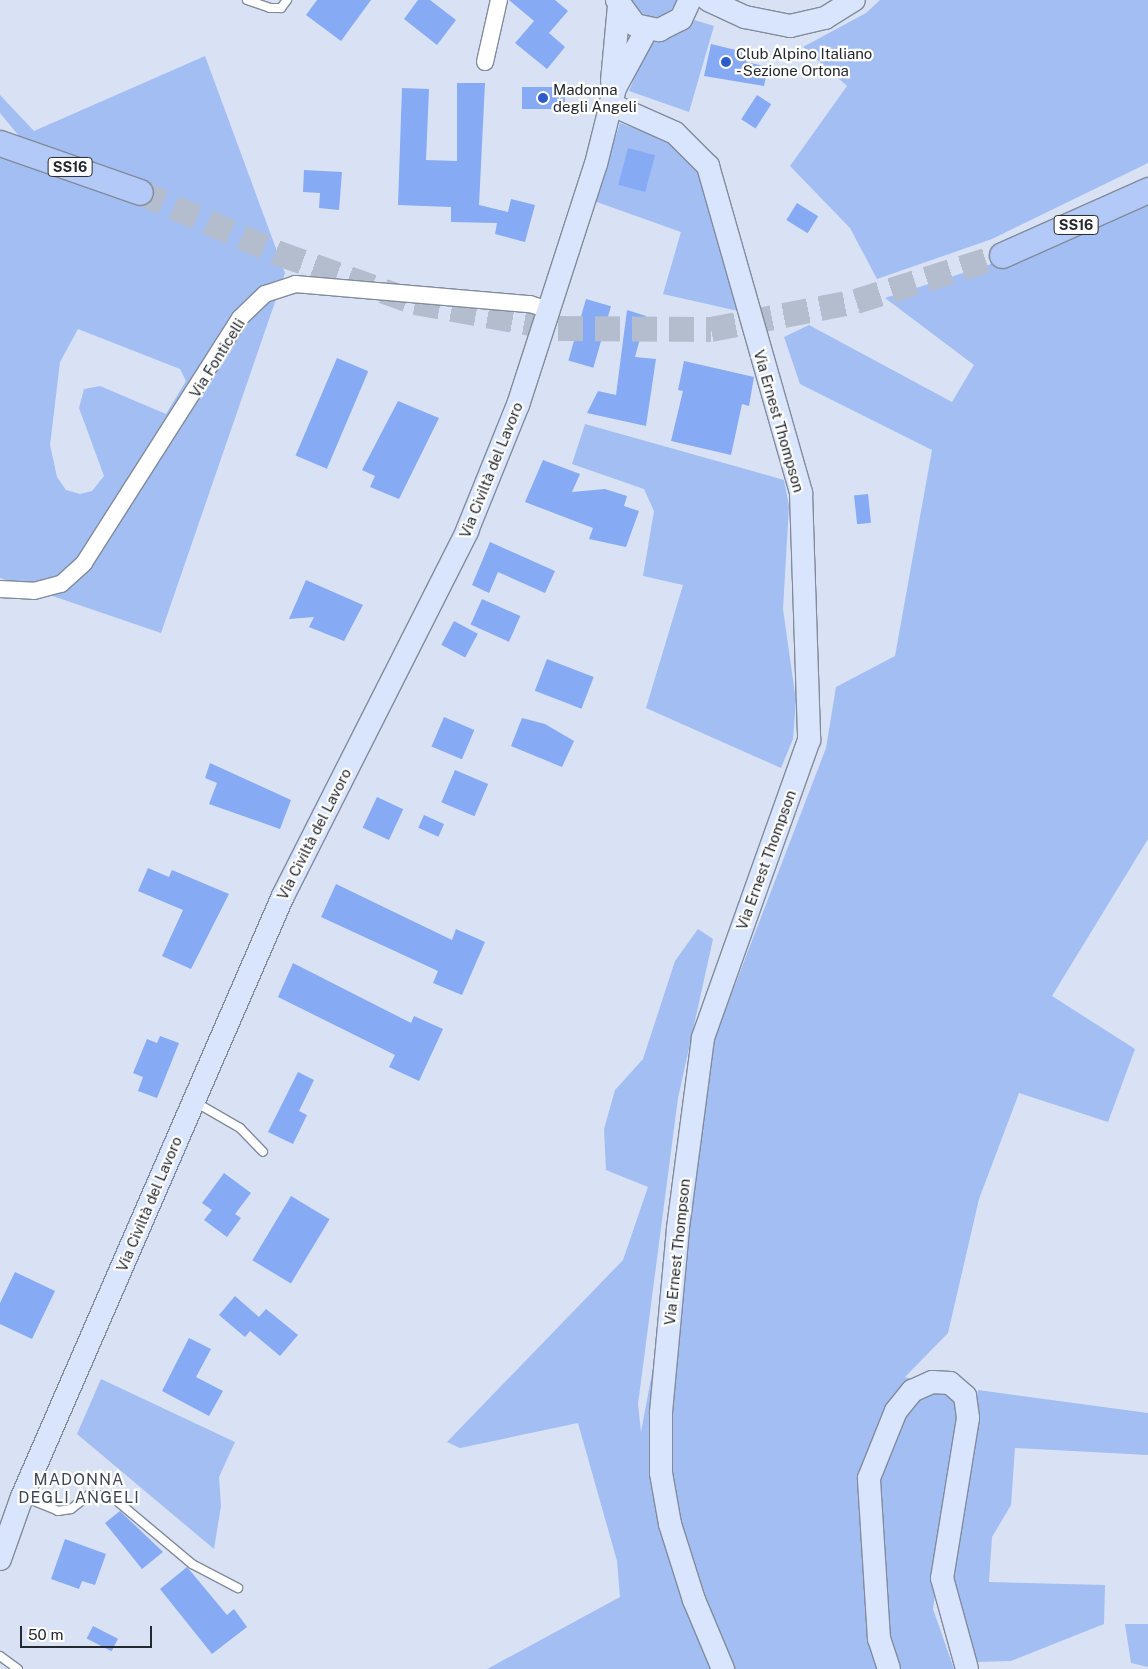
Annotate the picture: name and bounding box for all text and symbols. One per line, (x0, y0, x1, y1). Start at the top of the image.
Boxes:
place label: Club Alpino Italiano - Sezione Ortona (736, 44, 873, 79)
marker: Club Alpino Italiano - Sezione Ortona (720, 56, 732, 68)
place label: Madonna degli Angeli (553, 80, 637, 115)
marker: Madonna degli Angeli (537, 92, 549, 104)
road number: SS16 (48, 156, 92, 178)
road number: SS16 (1054, 214, 1098, 236)
street label: Via Fonticelli (186, 315, 248, 401)
street label: Via Ernest Thompson (750, 348, 808, 494)
street label: Via Civiltà del Lavoro (455, 399, 527, 541)
street label: Via Civiltà del Lavoro (273, 765, 355, 903)
street label: Via Ernest Thompson (732, 788, 800, 932)
street label: Via Civiltà del Lavoro (112, 1134, 186, 1274)
street label: Via Ernest Thompson (660, 1178, 694, 1326)
district label: MADONNA DEGLI ANGELI (17, 1470, 141, 1508)
scale bar (22, 1616, 155, 1648)
text: 50 m (28, 1626, 63, 1643)

